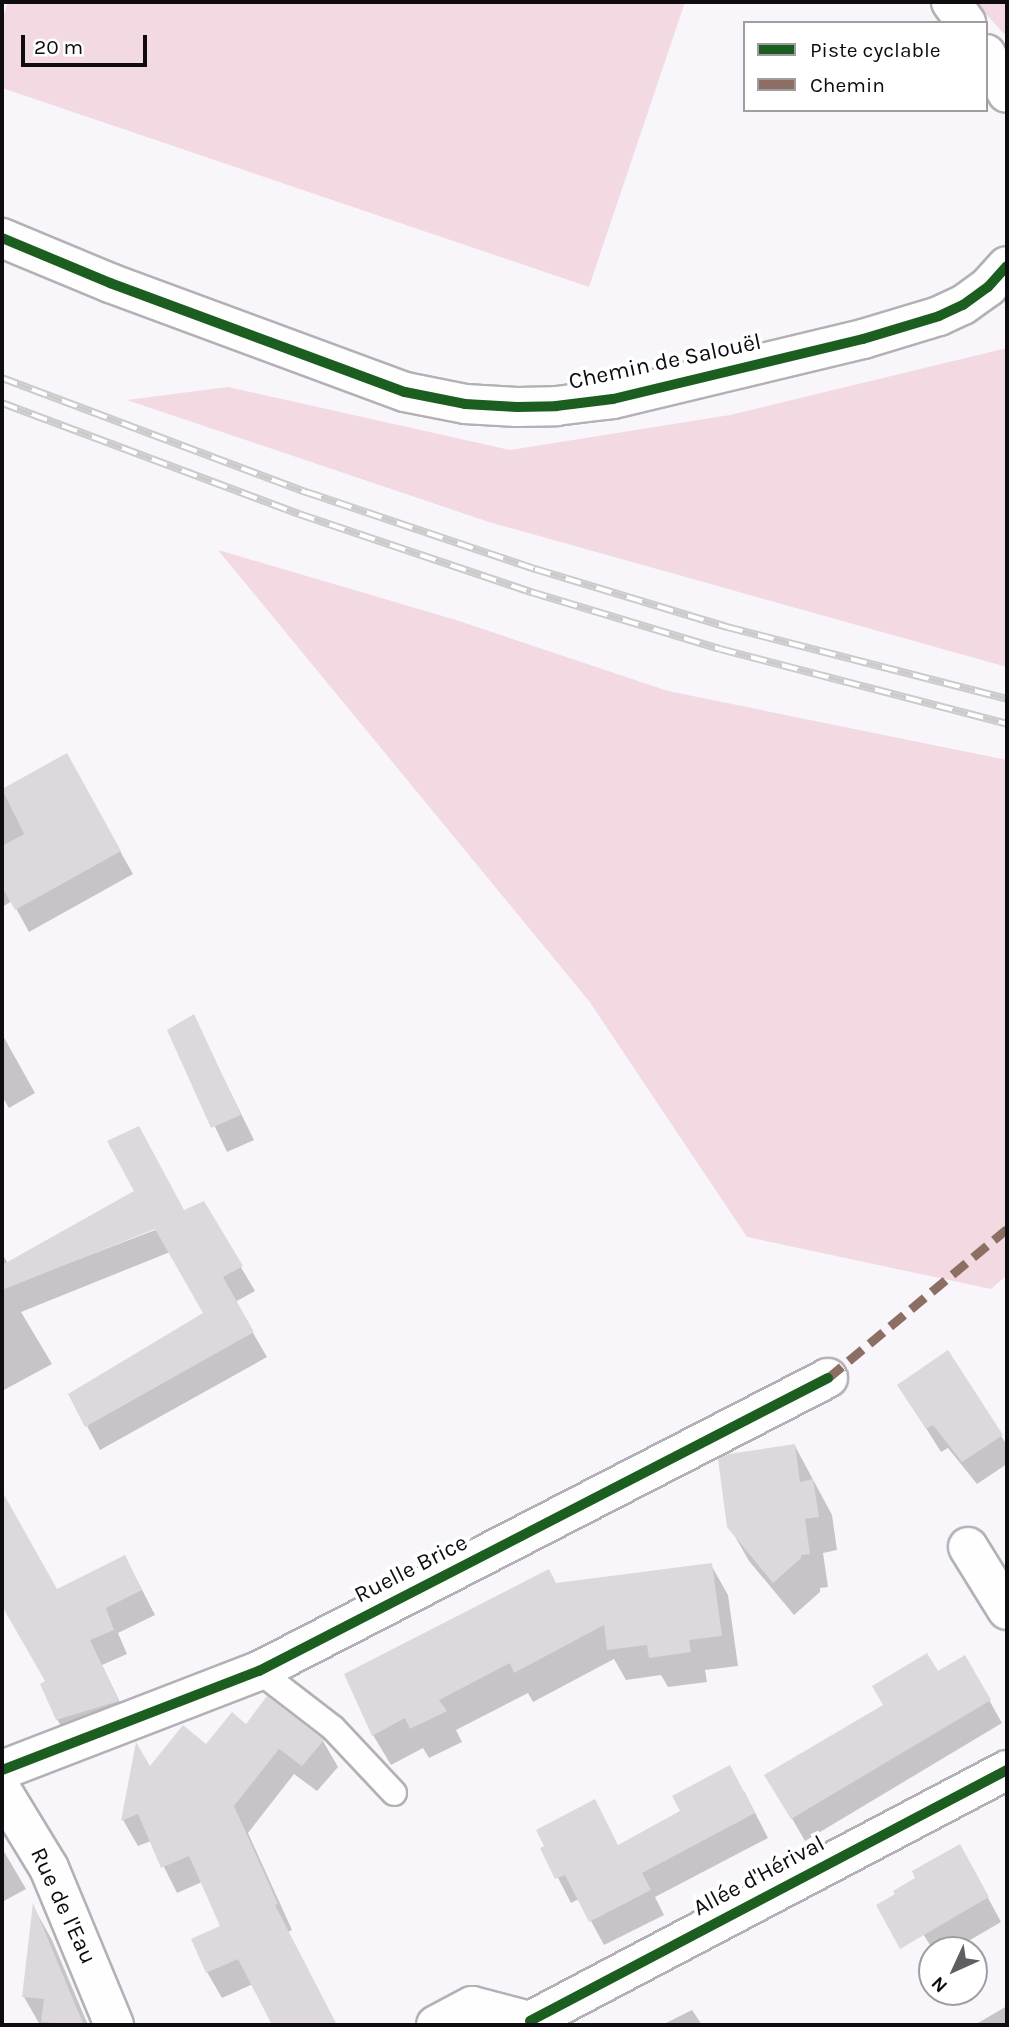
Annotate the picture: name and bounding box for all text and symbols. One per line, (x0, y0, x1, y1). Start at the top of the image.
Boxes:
scale bar (24, 21, 150, 65)
legend (743, 21, 988, 112)
text: 20 m (34, 35, 83, 59)
text: Piste cyclable (810, 38, 941, 62)
text: Chemin (810, 73, 885, 97)
street label: Chemin de Salouël (566, 328, 764, 396)
street label: Ruelle Brice (350, 1529, 472, 1609)
street label: Allée d'Hérival (689, 1830, 829, 1922)
street label: Rue de l'Eau (24, 1843, 102, 1969)
north arrow (918, 1936, 988, 2006)
text: N (927, 1972, 952, 1997)

